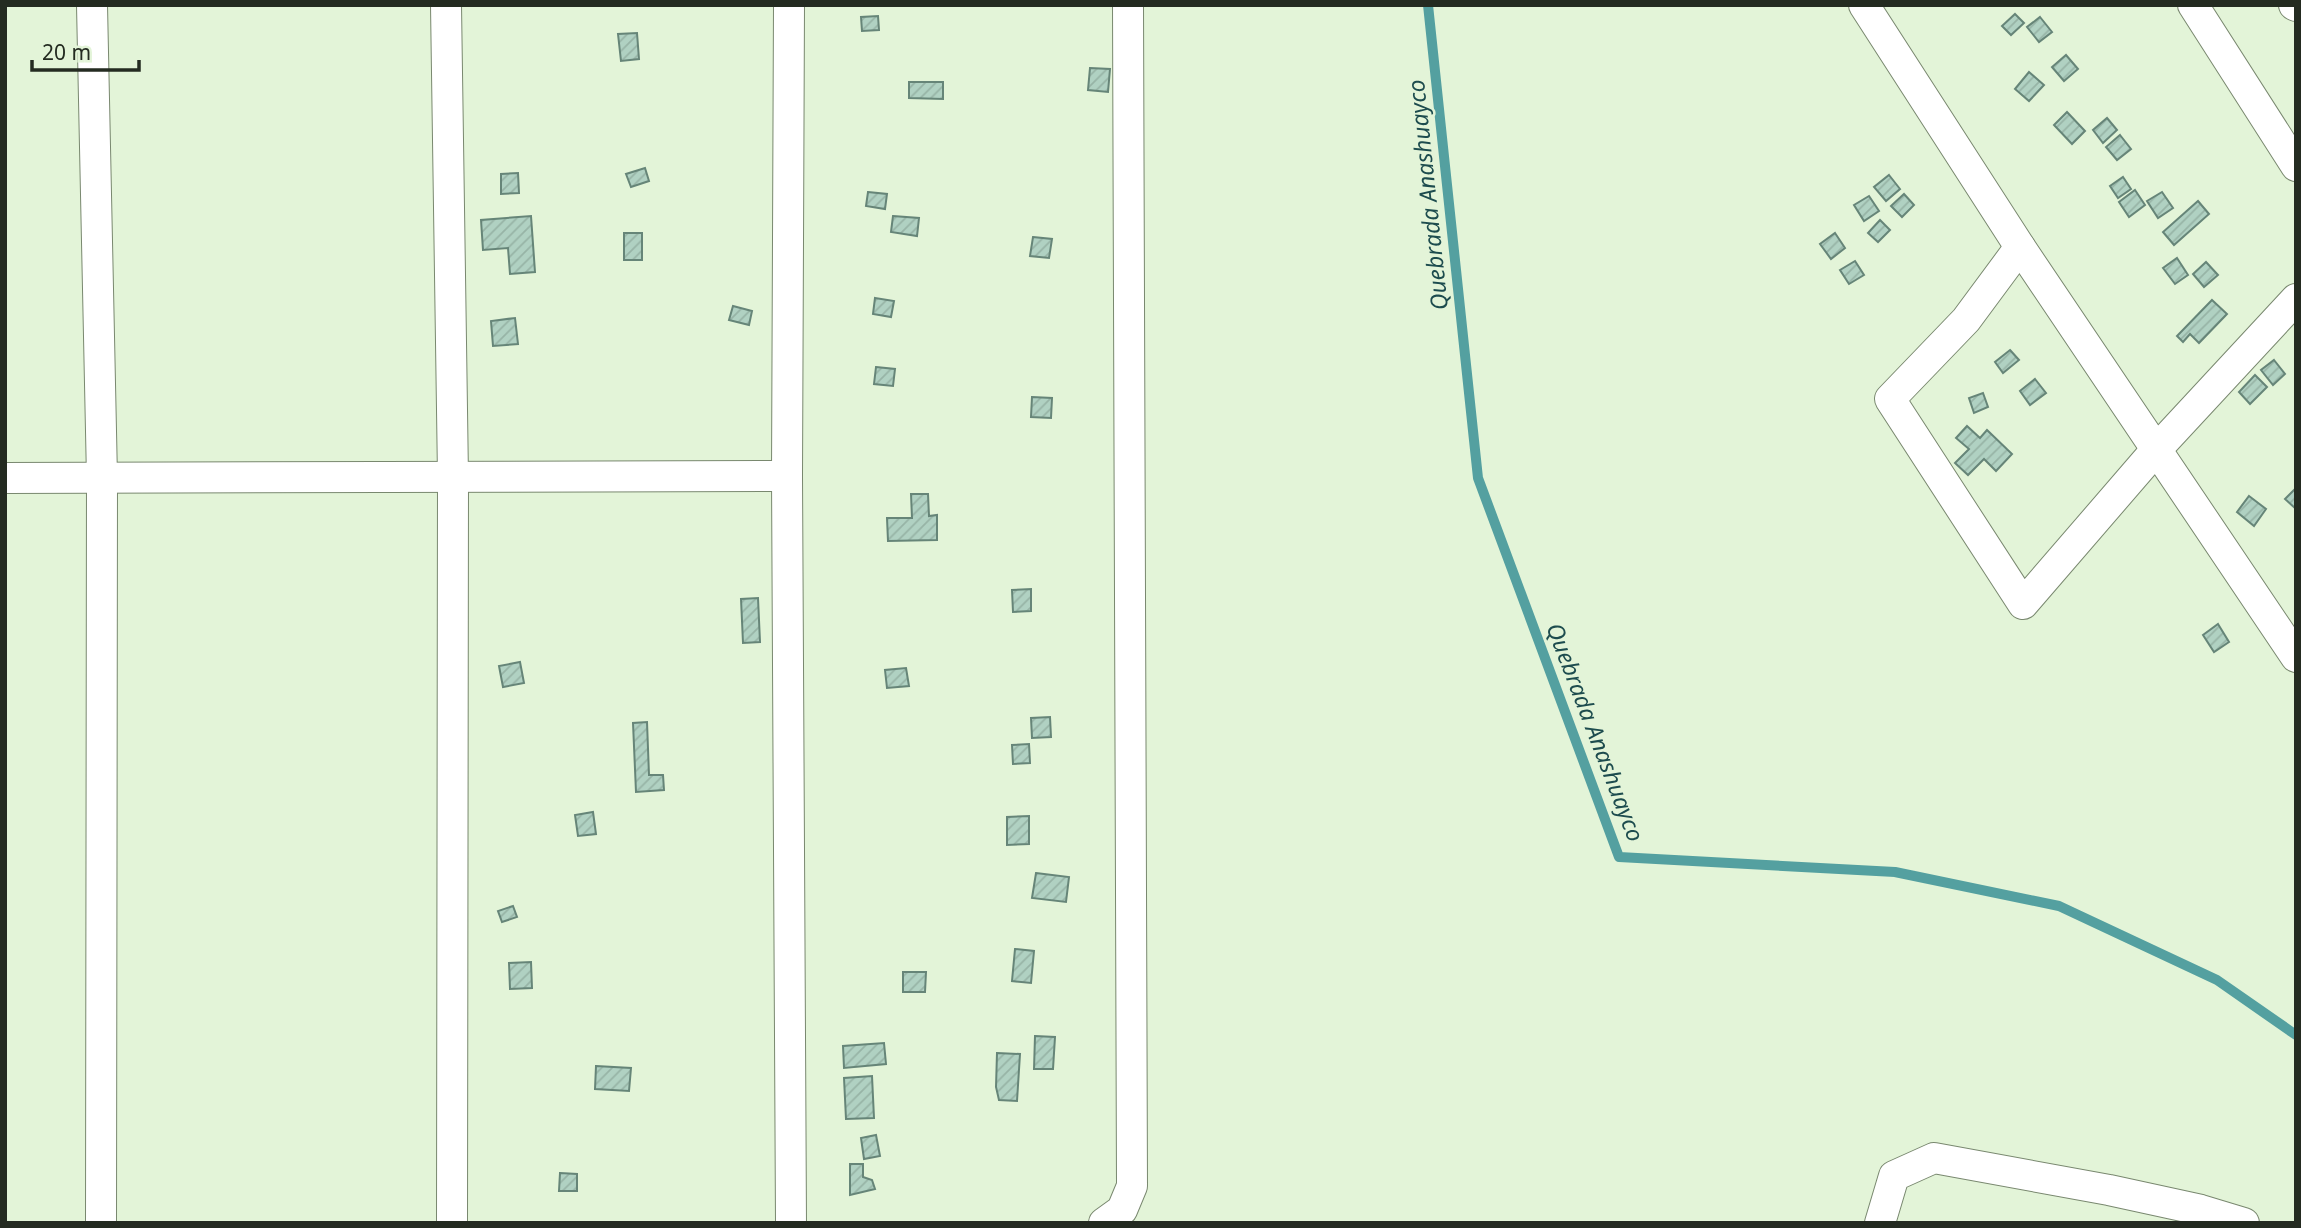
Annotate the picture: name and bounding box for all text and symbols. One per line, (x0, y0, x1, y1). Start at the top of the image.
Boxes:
scale bar (32, 28, 138, 72)
text: 20 m (42, 38, 91, 66)
water label: Quebrada Anashuayco (1399, 78, 1455, 312)
water label: Quebrada Anashuayco (1540, 618, 1652, 846)

